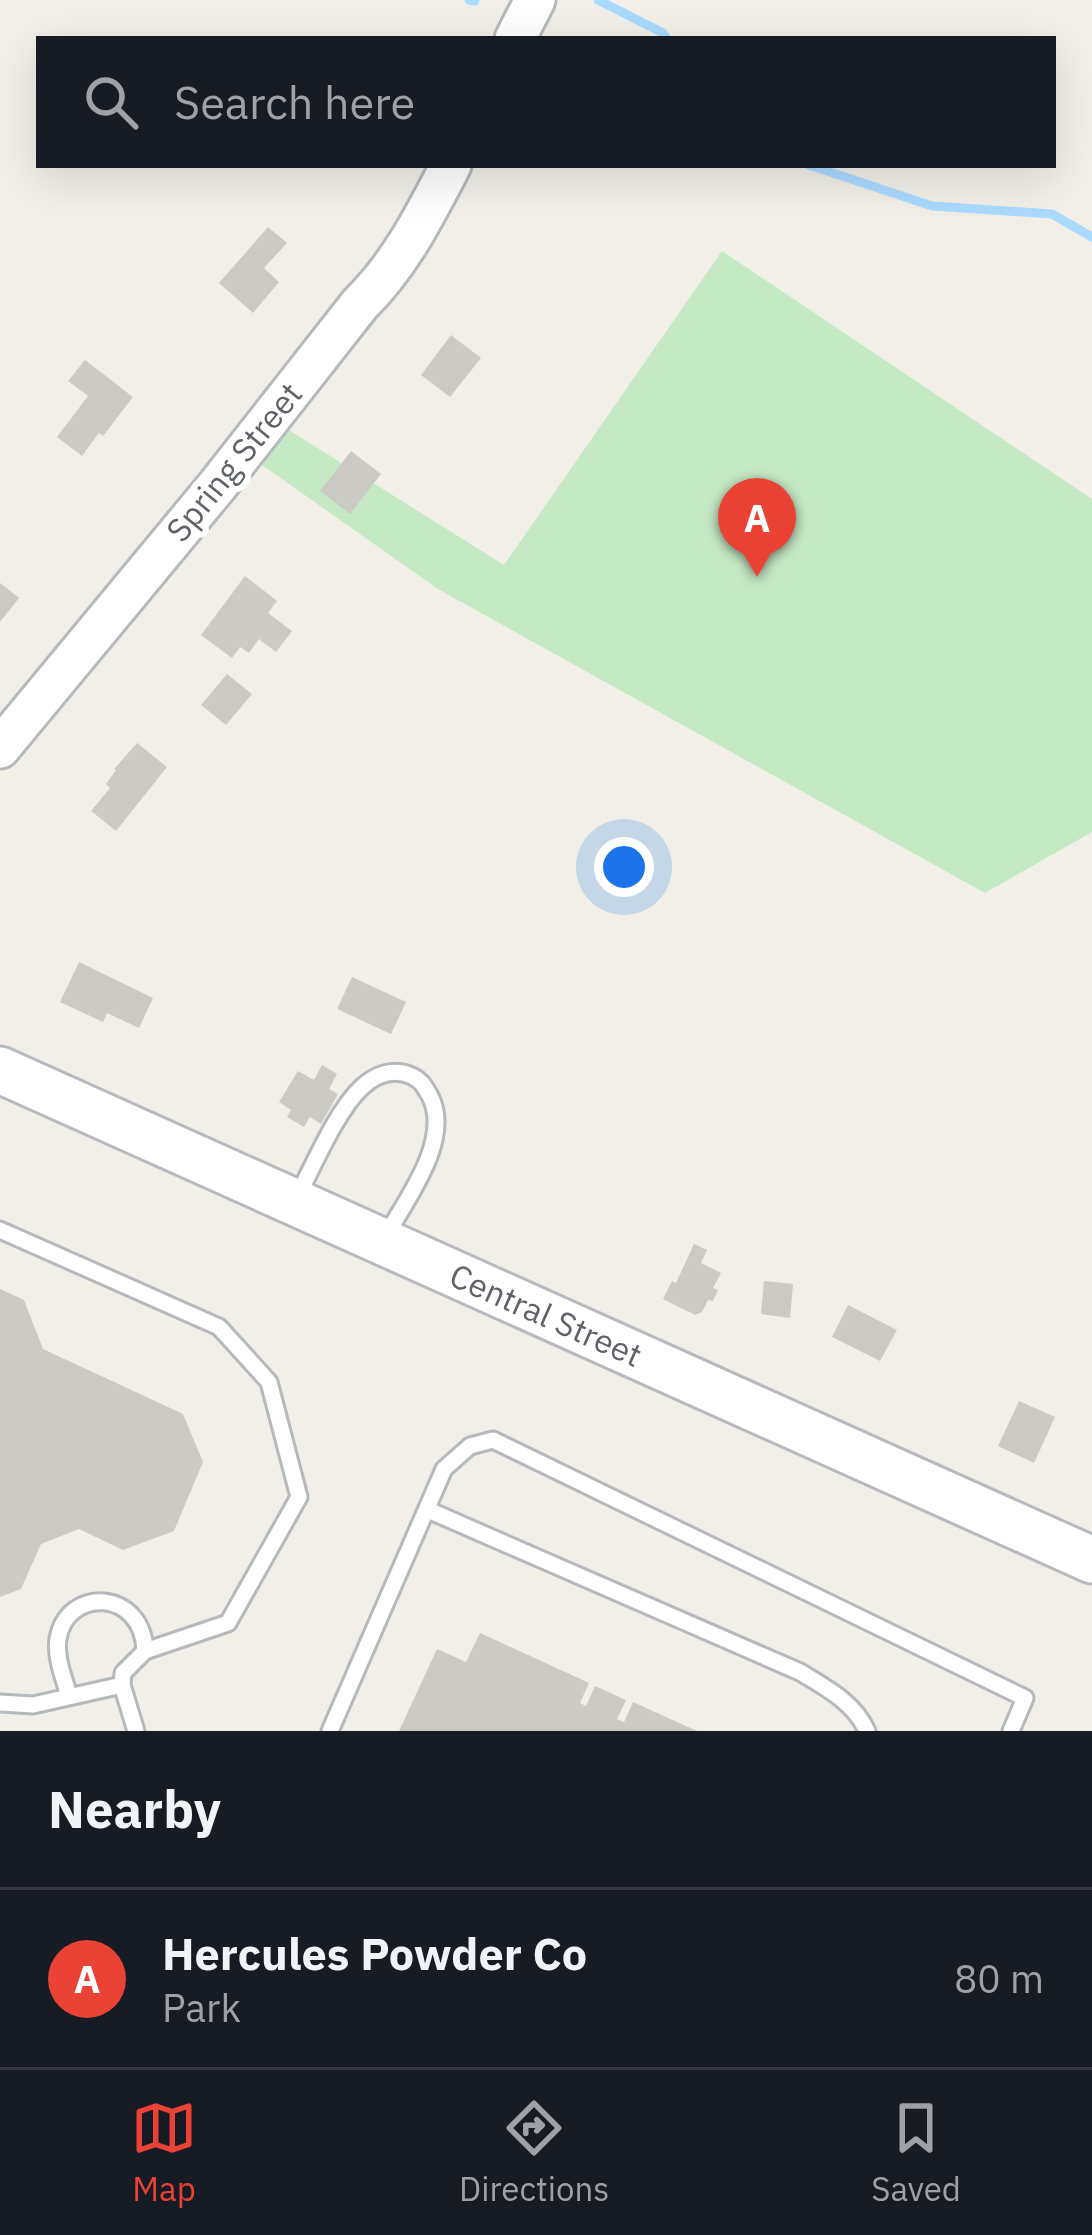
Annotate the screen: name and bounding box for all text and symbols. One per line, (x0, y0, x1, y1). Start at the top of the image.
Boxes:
search box (36, 36, 1056, 168)
icon: search (78, 69, 144, 135)
text: Search here (174, 73, 415, 131)
street label: Spring Street (156, 373, 311, 550)
pin: A (718, 478, 796, 577)
your location (594, 837, 654, 897)
street label: Central Street (443, 1253, 649, 1376)
text: Nearby (48, 1776, 221, 1842)
text: Hercules Powder Co (162, 1924, 587, 1982)
text: A (74, 1953, 100, 2004)
text: 80 m (954, 1953, 1044, 2004)
text: Park (162, 1982, 241, 2033)
tab: Map (131, 2095, 197, 2210)
tab: Directions (459, 2095, 609, 2210)
tab: Saved (871, 2095, 961, 2210)

